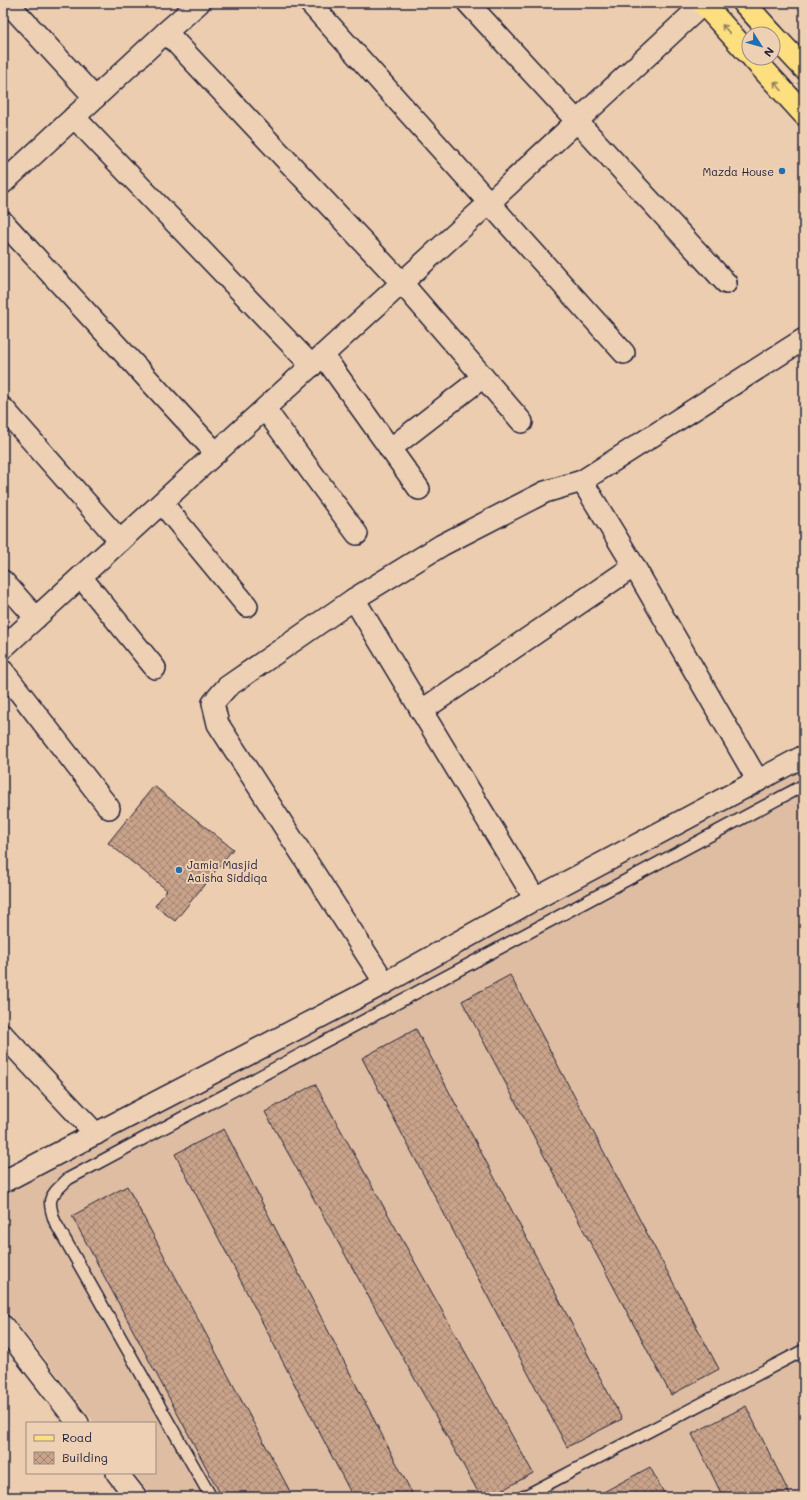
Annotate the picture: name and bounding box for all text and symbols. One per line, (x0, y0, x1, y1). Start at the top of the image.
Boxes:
one-way arrow (721, 23, 730, 34)
north arrow (741, 26, 781, 66)
text: N (761, 44, 778, 60)
one-way arrow (774, 81, 783, 91)
place label: Mazda House (702, 164, 774, 179)
marker: Mazda House (777, 166, 787, 176)
place label: Jamia Masjid Aaisha Siddiqa (187, 857, 268, 885)
marker: Jamia Masjid Aaisha Siddiqa (174, 865, 184, 875)
legend (26, 1422, 156, 1474)
text: Road (62, 1429, 92, 1445)
text: Building (62, 1449, 108, 1465)

